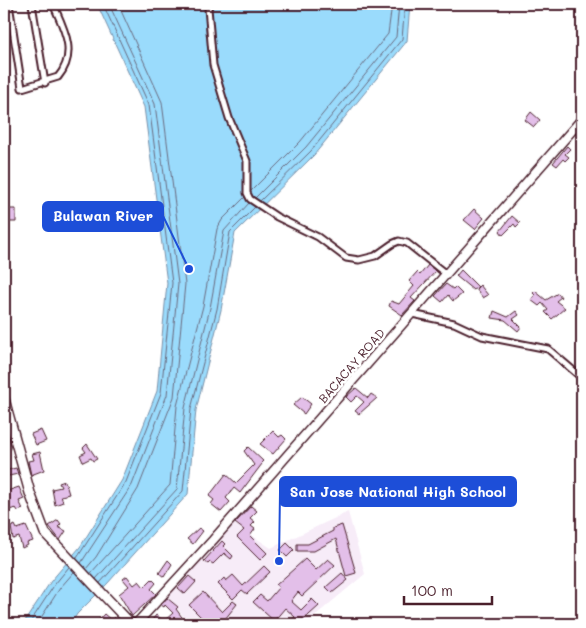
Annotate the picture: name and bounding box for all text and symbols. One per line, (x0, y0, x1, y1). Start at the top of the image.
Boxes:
callout: Bulawan River (43, 202, 163, 231)
text: Bulawan River (53, 206, 153, 225)
street label: BACACAY ROAD (315, 325, 388, 406)
callout: San Jose National High School (280, 477, 516, 506)
text: San Jose National High School (290, 482, 506, 501)
scale bar (404, 573, 491, 605)
text: 100 m (411, 580, 453, 600)

